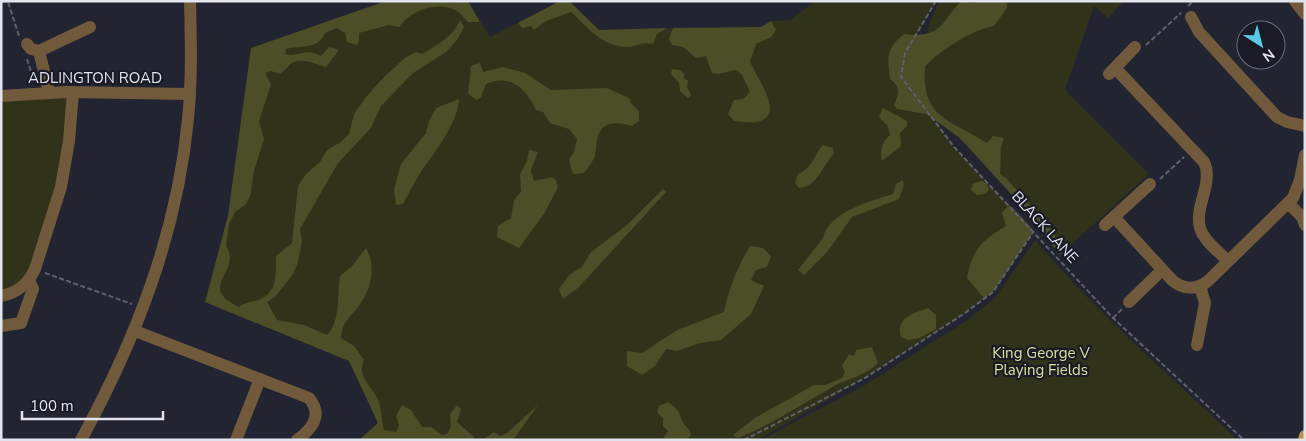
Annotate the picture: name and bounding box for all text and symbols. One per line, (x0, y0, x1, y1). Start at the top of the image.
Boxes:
north arrow (1236, 20, 1286, 70)
text: N (1259, 44, 1278, 66)
street label: ADLINGTON ROAD (28, 68, 162, 88)
street label: BLACK LANE (1007, 187, 1083, 267)
park label: King George V Playing Fields (992, 343, 1090, 380)
scale bar (22, 388, 164, 420)
text: 100 m (30, 396, 74, 416)

